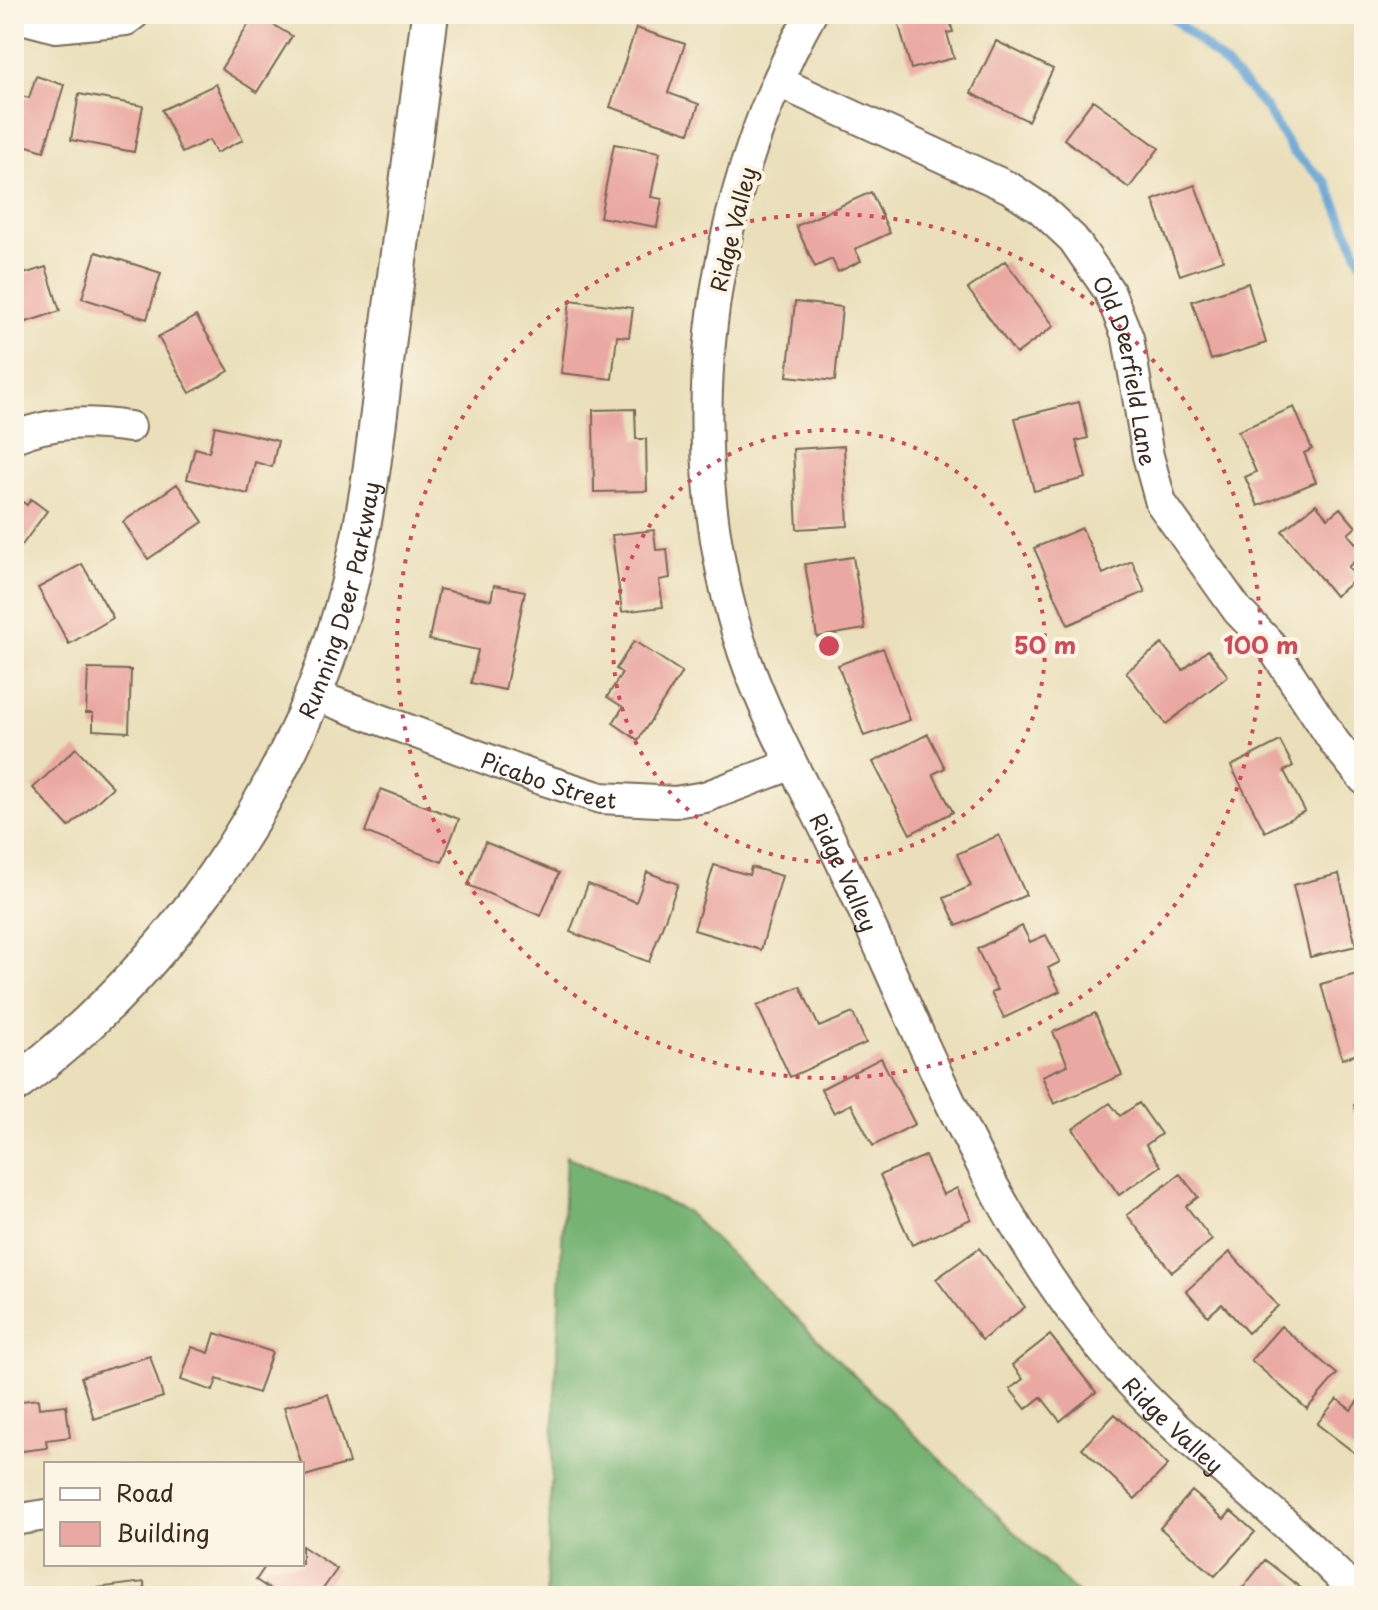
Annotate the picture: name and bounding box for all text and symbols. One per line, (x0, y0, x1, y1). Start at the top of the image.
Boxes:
street label: Ridge Valley (701, 163, 763, 295)
street label: Old Deerfield Lane (1086, 268, 1166, 469)
street label: Running Deer Parkway (289, 479, 386, 724)
text: 50 m (1014, 626, 1076, 662)
text: 100 m (1224, 626, 1298, 662)
centre of rings (815, 632, 843, 660)
street label: Picabo Street (477, 742, 617, 815)
street label: Ridge Valley (803, 807, 887, 936)
street label: Ridge Valley (1116, 1368, 1232, 1480)
legend (44, 1462, 304, 1566)
text: Road (116, 1474, 174, 1510)
text: Building (116, 1514, 210, 1550)

